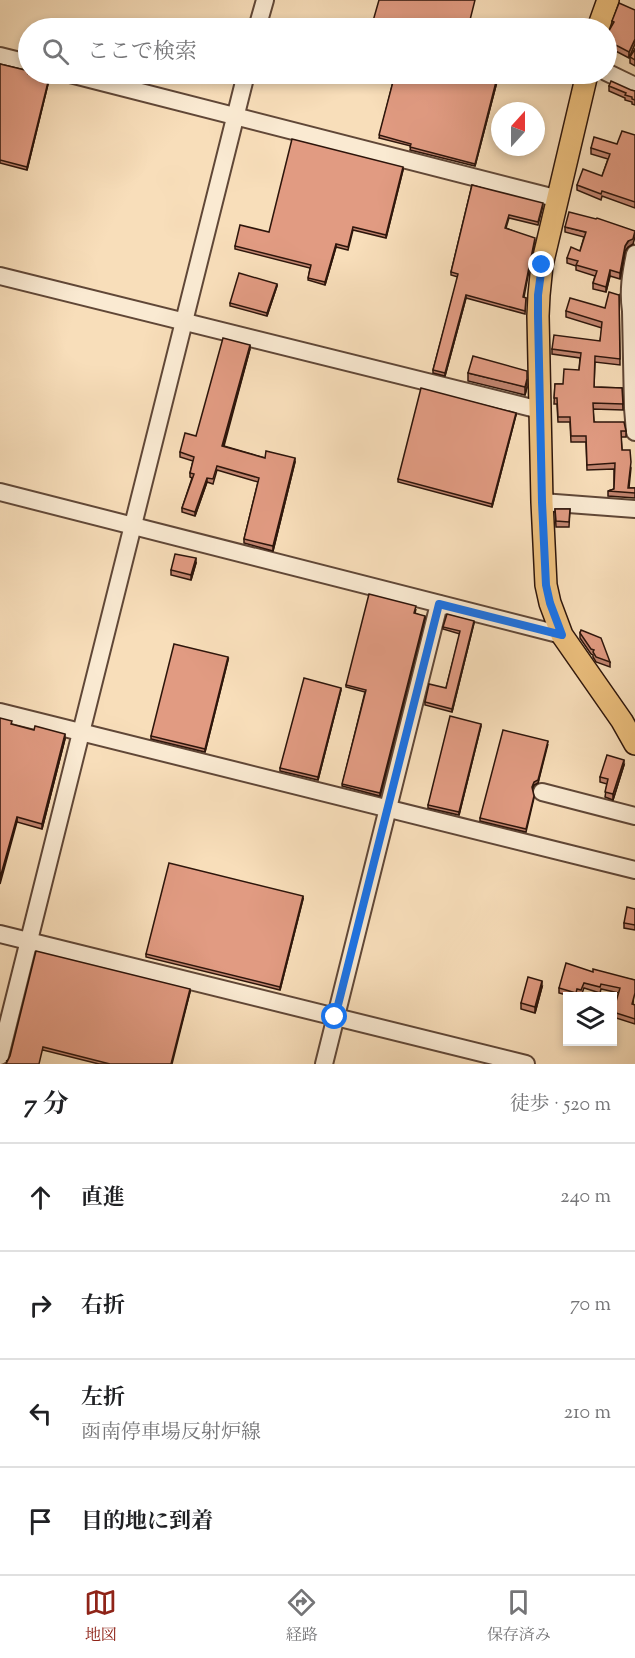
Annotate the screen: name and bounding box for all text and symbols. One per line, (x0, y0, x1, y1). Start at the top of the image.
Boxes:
search box (18, 18, 617, 84)
icon: search (39, 35, 72, 68)
text: ここで検索 (87, 37, 197, 69)
north arrow (491, 102, 545, 156)
route end (528, 251, 554, 277)
map controls (563, 992, 617, 1046)
button: layers (563, 992, 617, 1046)
route start (321, 1003, 347, 1029)
text: 7 分 (24, 1087, 69, 1124)
text: 徒歩 · 520 m (510, 1091, 611, 1120)
icon: ahead (24, 1181, 57, 1214)
text: 直進 (81, 1183, 125, 1215)
text: 240 m (560, 1183, 611, 1212)
icon: right (24, 1289, 57, 1322)
text: 右折 (81, 1291, 125, 1323)
text: 70 m (570, 1291, 611, 1320)
text: 左折 (81, 1383, 125, 1415)
icon: left (24, 1397, 57, 1430)
text: 210 m (564, 1399, 611, 1428)
text: 函南停車場反射炉線 (81, 1419, 261, 1448)
icon: arrive (24, 1505, 57, 1538)
text: 目的地に到着 (81, 1507, 213, 1539)
tab: 地図 (84, 1586, 117, 1648)
tab: 経路 (285, 1586, 318, 1648)
tab: 保存済み (487, 1586, 551, 1648)

